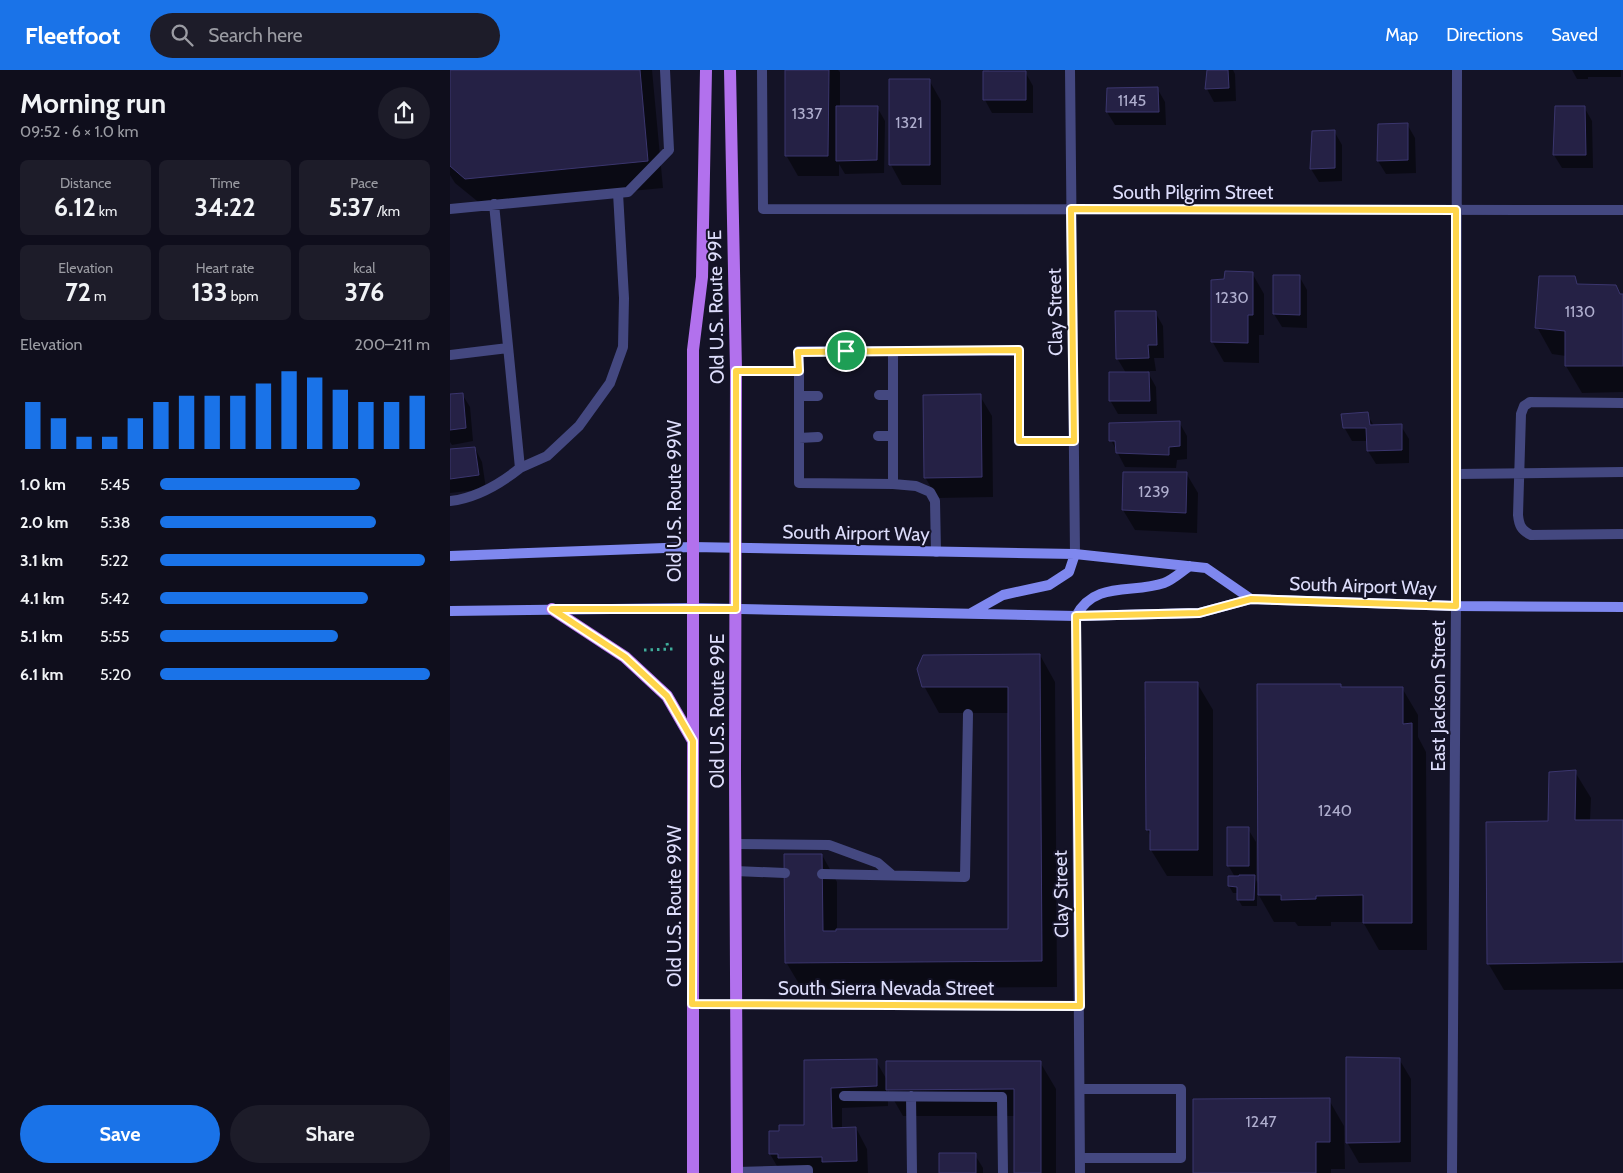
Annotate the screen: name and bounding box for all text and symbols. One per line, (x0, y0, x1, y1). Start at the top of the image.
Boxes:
search box (150, 13, 500, 58)
text: Fleetfoot (25, 21, 120, 50)
icon: search (168, 21, 196, 49)
text: Search here (208, 24, 303, 47)
text: Map (1385, 24, 1418, 46)
text: Directions (1446, 24, 1523, 46)
text: Saved (1551, 24, 1598, 46)
text: Morning run (20, 86, 166, 120)
button: share (378, 87, 430, 139)
house number: 1145 (1118, 91, 1146, 110)
house number: 1337 (792, 104, 822, 123)
house number: 1321 (895, 113, 923, 132)
text: 09:52 · 6 × 1.0 km (20, 122, 139, 141)
text: Distance (60, 174, 111, 192)
text: Time (210, 174, 240, 192)
text: Pace (350, 174, 378, 192)
street label: South Pilgrim Street (1112, 181, 1274, 204)
text: 6.12 (54, 192, 96, 222)
text: 34:22 (194, 192, 256, 222)
text: 5:37 (329, 192, 374, 222)
text: km (96, 202, 117, 220)
text: /km (374, 202, 400, 220)
street label: Old U.S. Route 99E (703, 230, 729, 384)
text: Elevation (58, 259, 113, 277)
text: Heart rate (196, 259, 254, 277)
text: kcal (353, 259, 376, 277)
street label: Clay Street (1043, 267, 1067, 356)
text: 72 (65, 277, 91, 307)
text: 133 (191, 277, 228, 307)
text: 376 (344, 277, 384, 307)
text: m (91, 287, 106, 305)
text: bpm (228, 287, 259, 305)
house number: 1230 (1215, 288, 1249, 307)
house number: 1130 (1565, 302, 1595, 321)
pin (825, 330, 867, 372)
text: Elevation (20, 335, 83, 354)
text: 200–211 m (354, 335, 430, 354)
icon: arrive (832, 337, 860, 365)
street label: Old U.S. Route 99W (663, 420, 686, 582)
text: 1.0 km (20, 475, 66, 494)
text: 5:45 (100, 475, 130, 494)
house number: 1239 (1138, 482, 1170, 501)
text: 2.0 km (20, 513, 68, 532)
text: 5:38 (100, 513, 130, 532)
street label: South Airport Way (782, 520, 930, 546)
text: 3.1 km (20, 551, 63, 570)
text: 5:22 (100, 551, 129, 570)
street label: South Airport Way (1289, 572, 1437, 600)
text: 4.1 km (20, 589, 64, 608)
text: 5:42 (100, 589, 130, 608)
street label: East Jackson Street (1427, 620, 1450, 772)
text: 5.1 km (20, 627, 63, 646)
text: 5:55 (100, 627, 129, 646)
street label: Old U.S. Route 99E (706, 634, 729, 788)
text: 6.1 km (20, 665, 63, 684)
text: 5:20 (100, 665, 132, 684)
house number: 1240 (1318, 801, 1352, 820)
street label: Old U.S. Route 99W (663, 825, 686, 987)
street label: Clay Street (1049, 849, 1073, 938)
street label: South Sierra Nevada Street (778, 977, 995, 1000)
button: Save (20, 1105, 220, 1163)
button: Share (230, 1105, 430, 1163)
house number: 1247 (1246, 1112, 1276, 1131)

